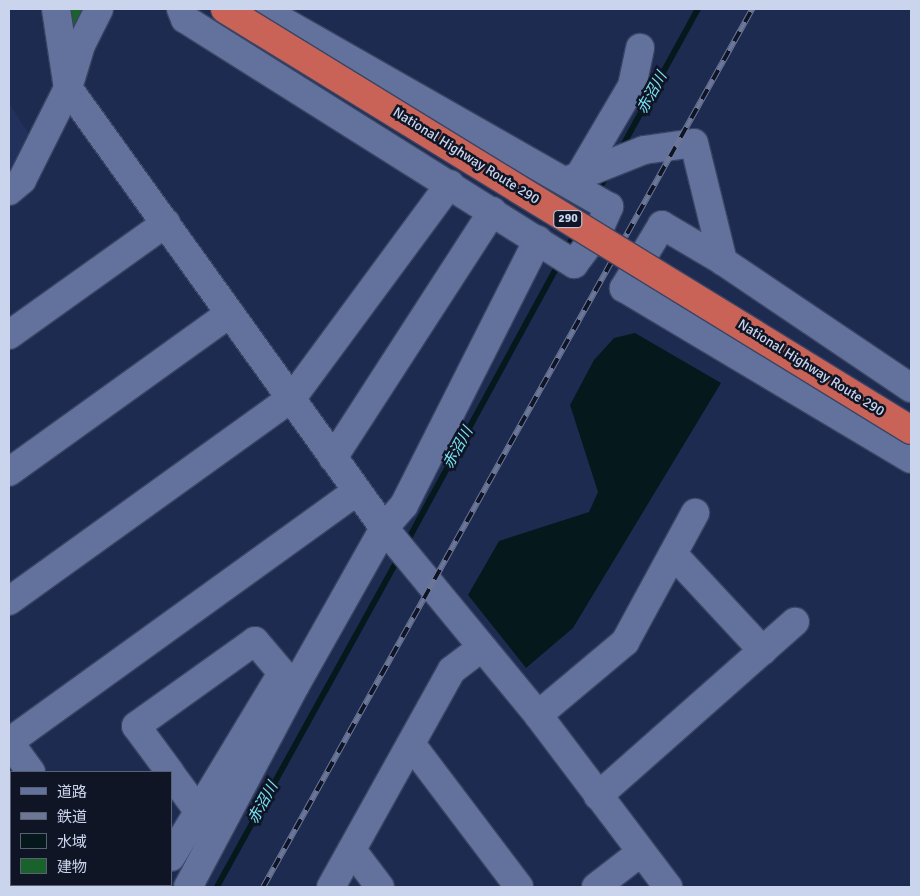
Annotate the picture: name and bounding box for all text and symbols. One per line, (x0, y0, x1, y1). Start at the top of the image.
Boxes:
water label: 赤沼川 (633, 69, 671, 117)
street label: National Highway Route 290 (390, 104, 542, 208)
road number: 290 (553, 210, 583, 228)
street label: National Highway Route 290 (735, 316, 887, 420)
water label: 赤沼川 (439, 424, 477, 472)
legend (10, 771, 172, 886)
water label: 赤沼川 (244, 779, 282, 827)
text: 道路 (57, 783, 87, 801)
text: 鉄道 (57, 808, 87, 826)
text: 水域 (57, 833, 87, 851)
text: 建物 (57, 858, 87, 876)

